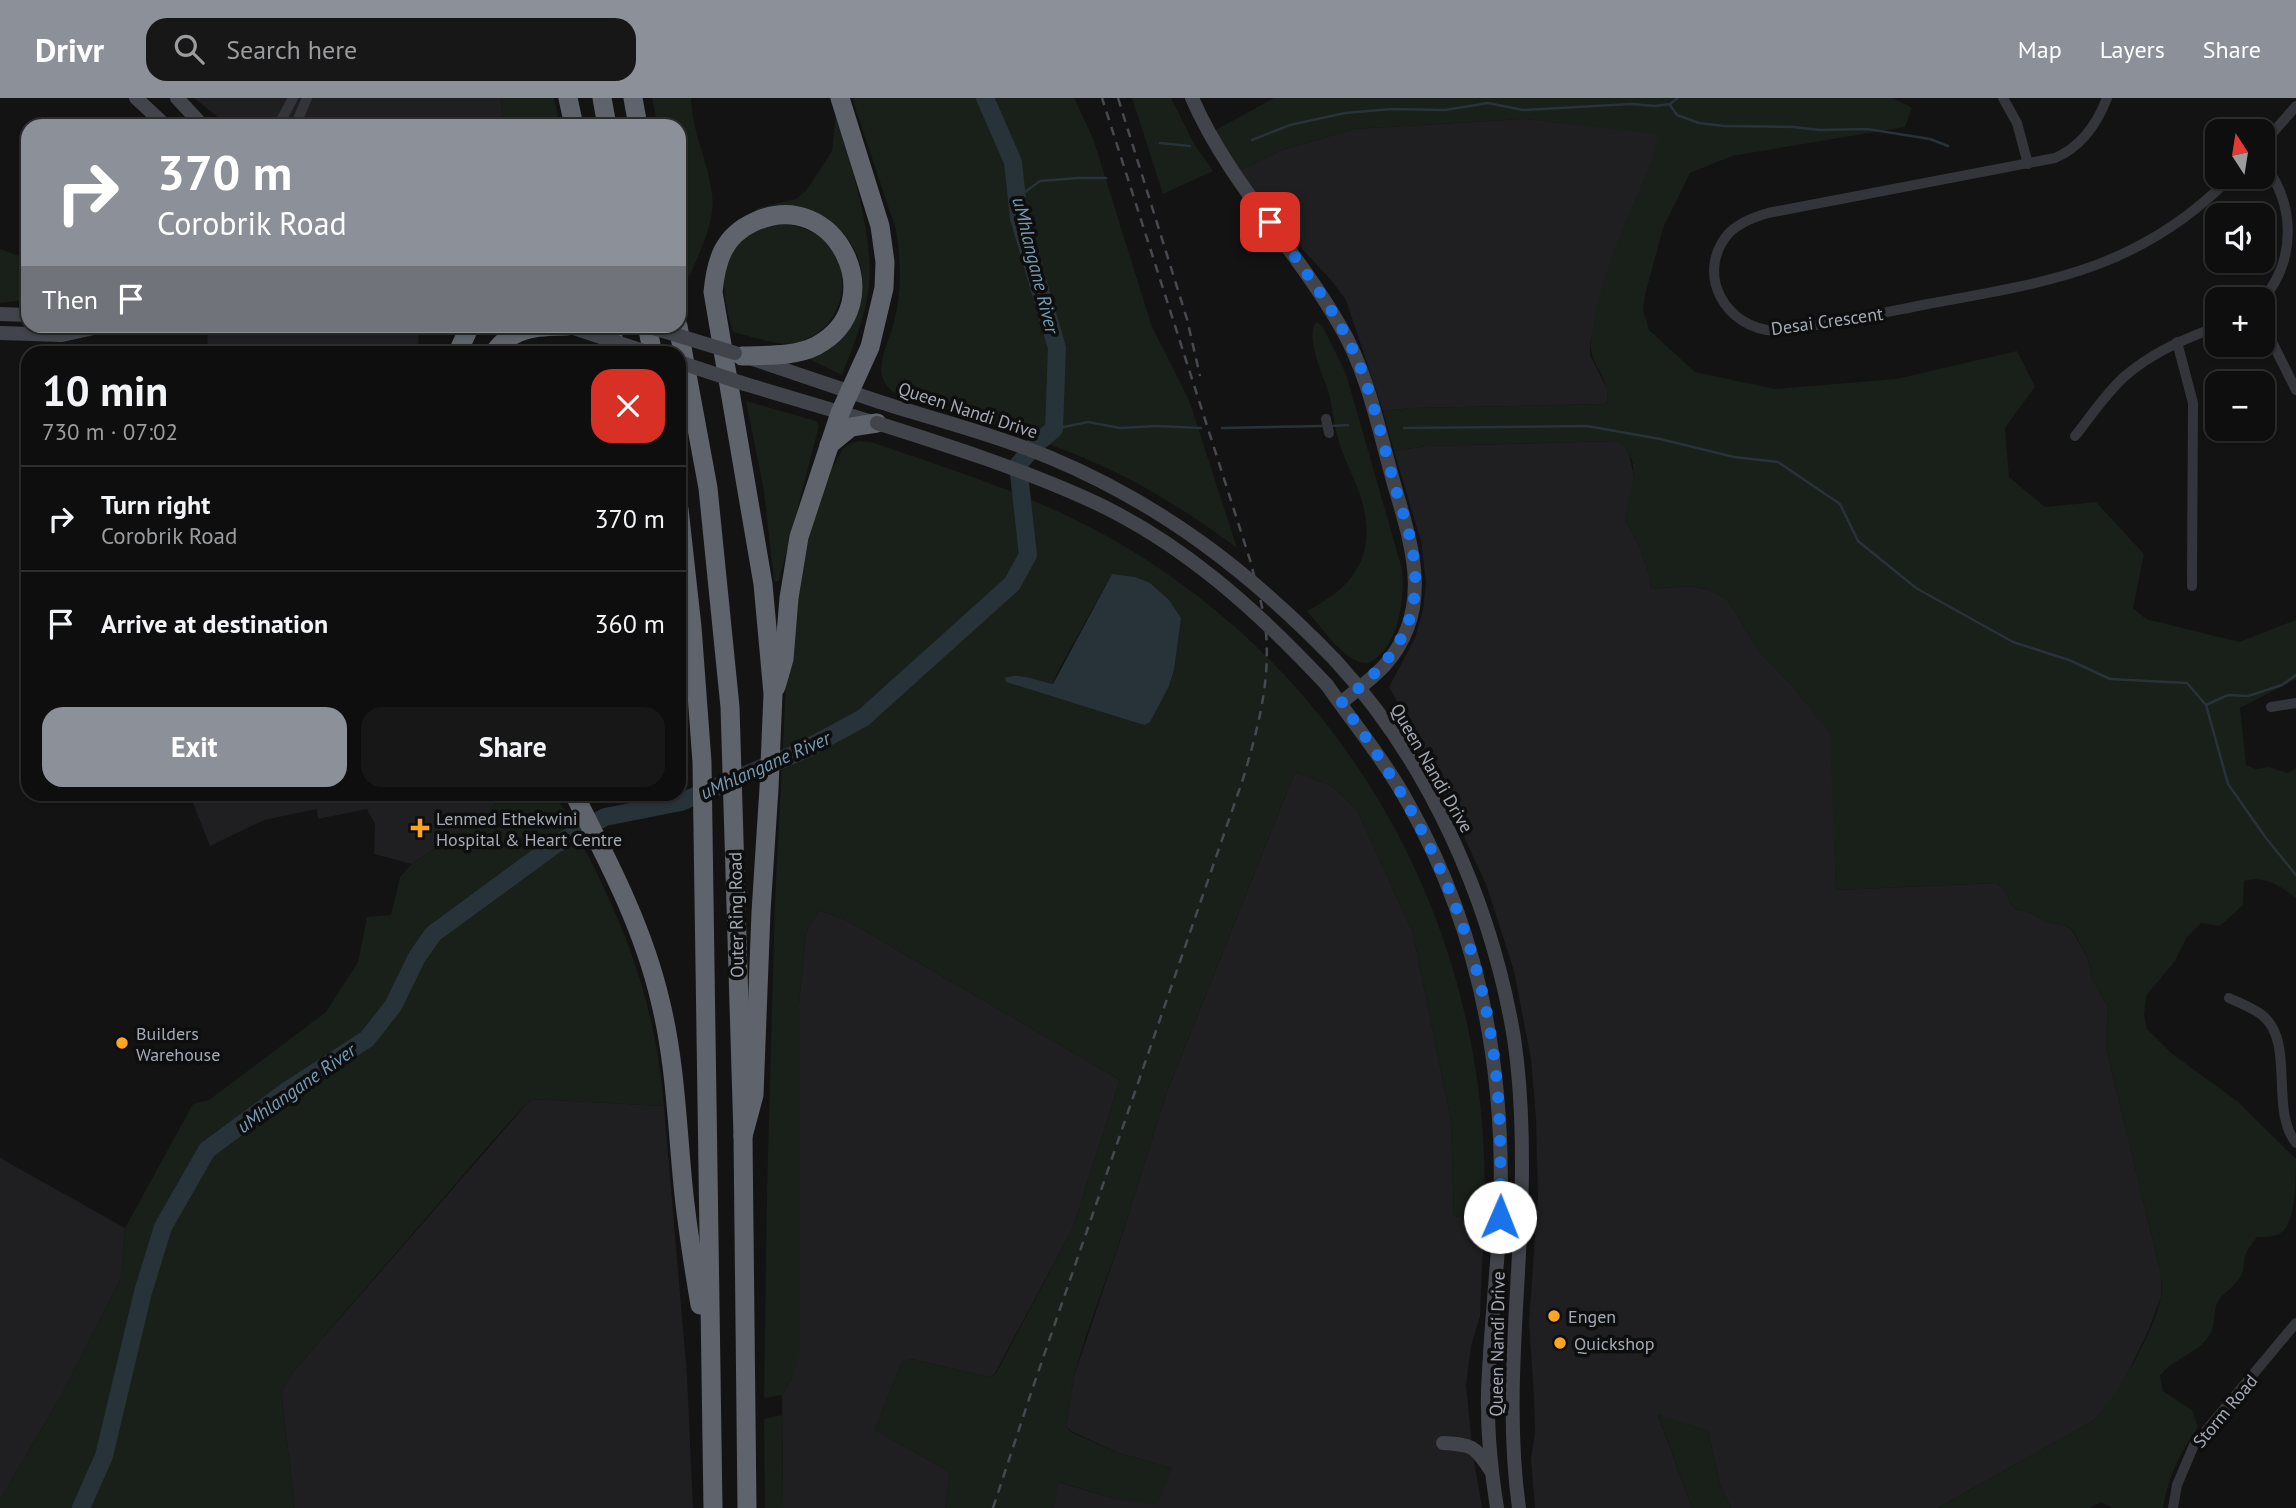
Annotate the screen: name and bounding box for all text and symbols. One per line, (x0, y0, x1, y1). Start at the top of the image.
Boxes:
search box (146, 18, 636, 81)
text: Drivr (35, 28, 104, 71)
icon: search (170, 30, 208, 68)
text: Search here (226, 33, 357, 66)
text: Map (2018, 34, 2062, 65)
text: Layers (2100, 34, 2165, 65)
text: Share (2203, 34, 2261, 65)
north arrow (2205, 119, 2275, 189)
map controls (2205, 119, 2275, 441)
text: 370 m (157, 140, 292, 204)
icon: right (42, 147, 133, 238)
pin (1240, 192, 1300, 252)
water label: uMhlangane River (1007, 194, 1065, 337)
text: Corobrik Road (157, 202, 347, 244)
icon: arrive (1251, 203, 1289, 241)
button: sound (2205, 203, 2275, 273)
icon: arrive (112, 280, 150, 318)
text: Then (42, 283, 98, 316)
button: + (2205, 287, 2275, 357)
street label: Desai Crescent (1770, 302, 1884, 340)
text: 10 min (42, 363, 168, 418)
button: close (591, 369, 665, 443)
button: − (2205, 371, 2275, 441)
street label: Queen Nandi Drive (895, 377, 1041, 443)
text: 730 m · 07:02 (42, 417, 178, 446)
text: Turn right (101, 488, 210, 521)
icon: right (42, 500, 80, 538)
text: 370 m (594, 502, 665, 535)
text: Corobrik Road (101, 521, 237, 550)
icon: arrive (42, 605, 80, 643)
text: Arrive at destination (101, 607, 328, 640)
text: 360 m (594, 607, 665, 640)
street label: Queen Nandi Drive (1386, 699, 1478, 837)
button: Exit (42, 707, 347, 787)
button: Share (361, 707, 665, 787)
water label: uMhlangane River (696, 725, 835, 804)
place label: Lenmed Ethekwini Hospital & Heart Centre (436, 807, 622, 851)
marker: Lenmed Ethekwini Hospital & Heart Centre (410, 818, 430, 838)
street label: Outer Ring Road (723, 852, 749, 978)
place label: Builders Warehouse (136, 1022, 220, 1066)
marker: Builders Warehouse (114, 1035, 130, 1051)
water label: uMhlangane River (232, 1037, 362, 1138)
position arrow (1463, 1180, 1537, 1254)
street label: Queen Nandi Drive (1484, 1271, 1510, 1417)
place label: Engen (1568, 1305, 1616, 1328)
marker: Engen (1546, 1308, 1562, 1324)
place label: Quickshop (1574, 1332, 1654, 1355)
marker: Quickshop (1552, 1335, 1568, 1351)
street label: Storm Road (2188, 1370, 2262, 1452)

